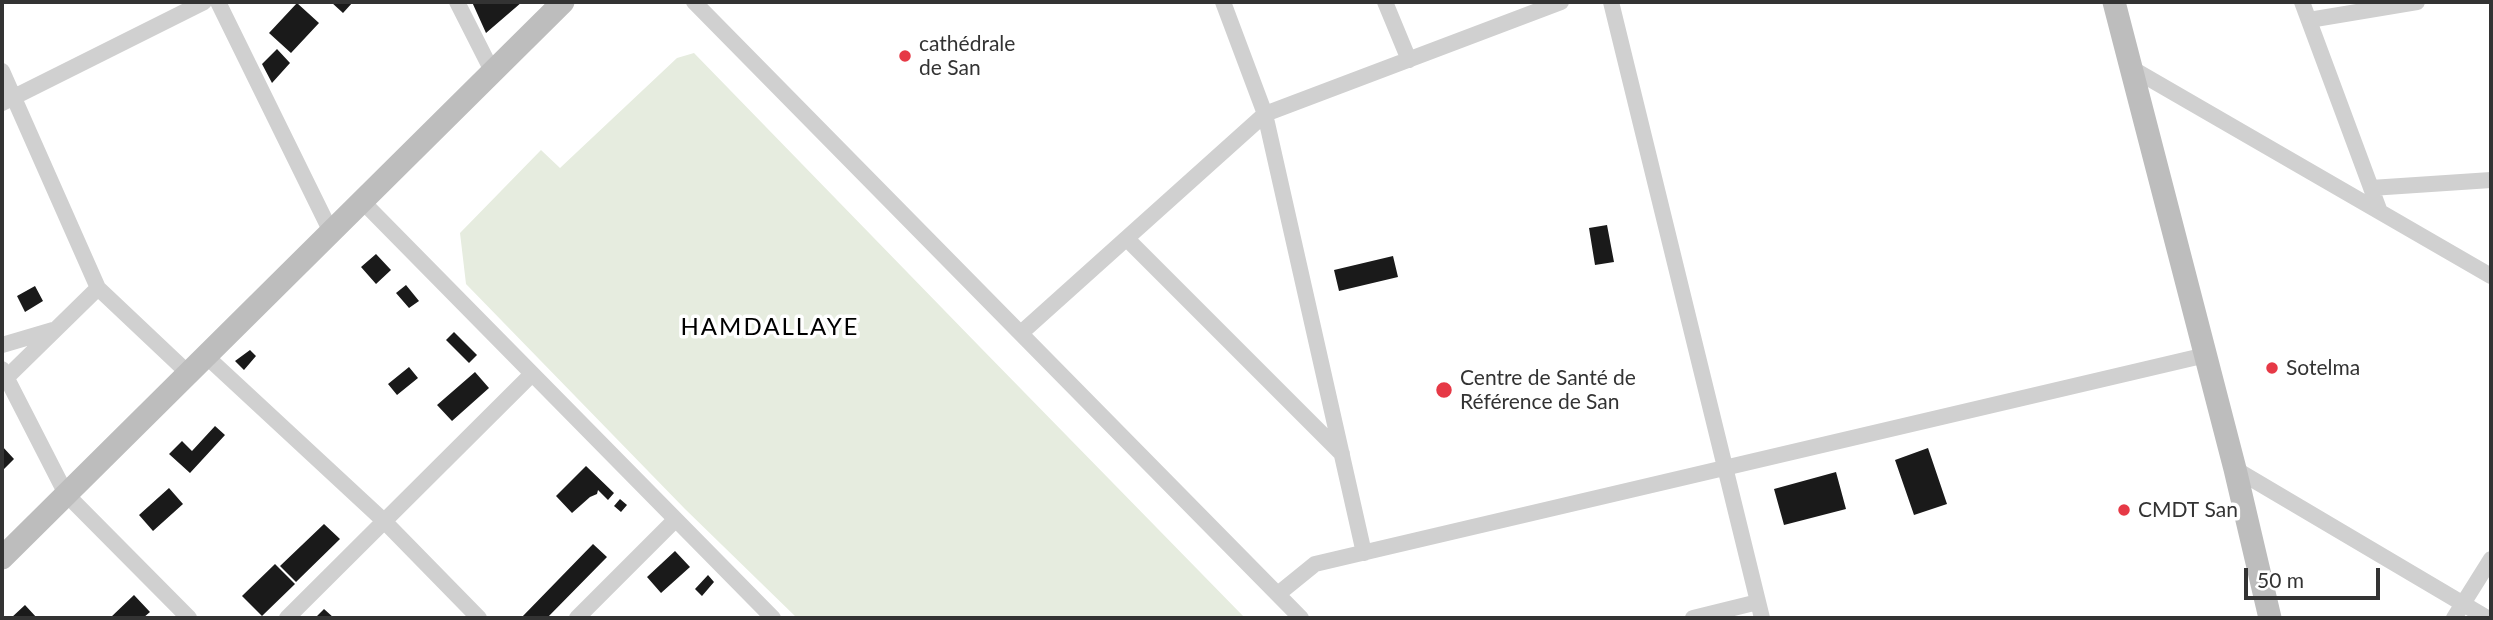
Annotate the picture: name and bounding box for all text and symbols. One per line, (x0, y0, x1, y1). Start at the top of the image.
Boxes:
place label: cathédrale de San (919, 31, 1015, 81)
marker: cathédrale de San (897, 48, 913, 64)
district label: HAMDALLAYE (682, 313, 858, 341)
place label: Sotelma (2286, 355, 2360, 381)
marker: Sotelma (2264, 360, 2280, 376)
place label: Centre de Santé de Référence de San (1460, 365, 1636, 415)
marker: Centre de Santé de Référence de San (1434, 380, 1454, 400)
place label: CMDT San (2138, 497, 2238, 523)
marker: CMDT San (2116, 502, 2132, 518)
scale bar (2248, 554, 2384, 598)
text: 50 m (2257, 567, 2304, 592)

